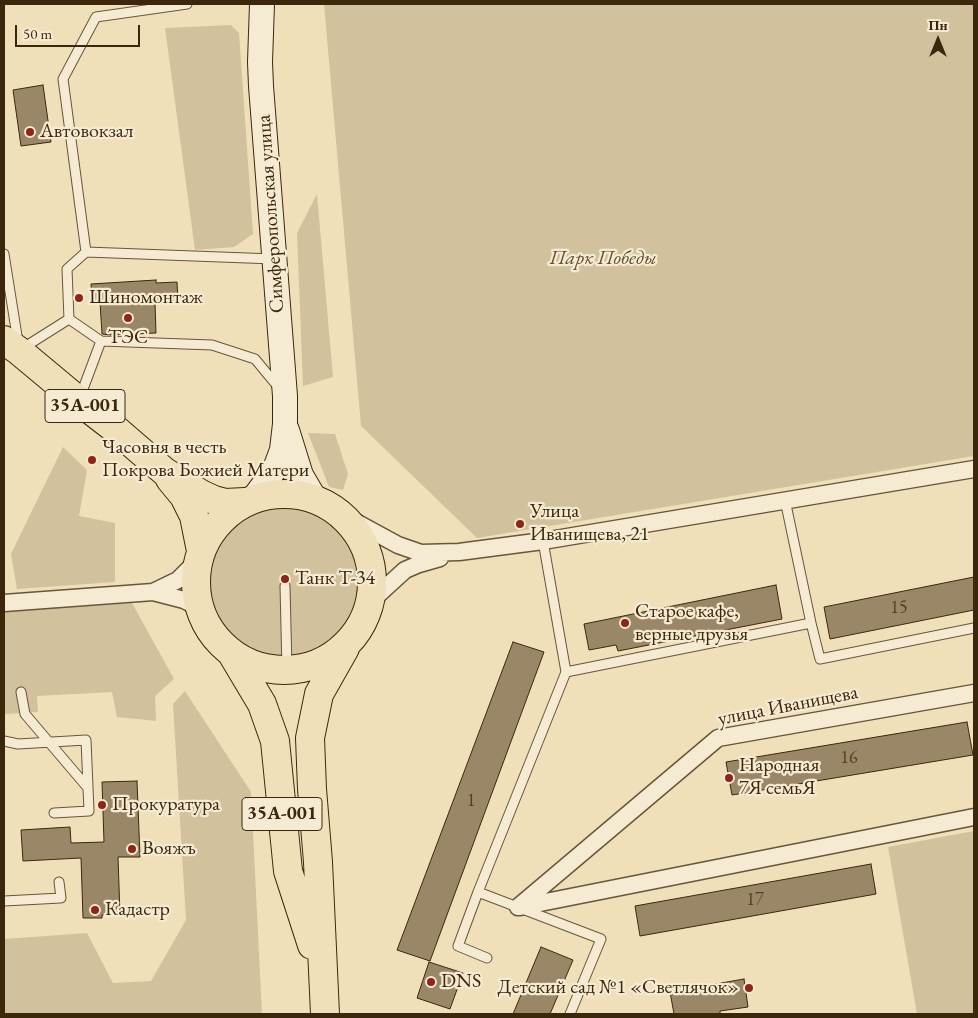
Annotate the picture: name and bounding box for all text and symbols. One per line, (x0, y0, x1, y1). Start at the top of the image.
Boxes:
scale bar (18, 15, 142, 47)
north arrow (913, 15, 963, 65)
text: Пн (928, 16, 948, 34)
text: 50 m (23, 24, 52, 43)
street label: Симферопольская улица (252, 114, 290, 314)
place label: Автовокзал (40, 120, 133, 144)
marker: Автовокзал (24, 126, 36, 138)
park label: Парк Победы (550, 247, 656, 271)
place label: Шиномонтаж (89, 286, 203, 310)
marker: Шиномонтаж (73, 292, 85, 304)
marker: ТЭС (122, 312, 134, 324)
place label: ТЭС (108, 326, 148, 350)
road number: 35А-001 (45, 390, 125, 422)
place label: Часовня в честь Покрова Божией Матери (102, 436, 309, 483)
marker: Часовня в честь Покрова Божией Матери (86, 454, 98, 466)
place label: Улица Иванищева, 21 (530, 500, 649, 547)
marker: Улица Иванищева, 21 (514, 518, 526, 530)
place label: Танк Т-34 (295, 567, 375, 591)
marker: Танк Т-34 (279, 573, 291, 585)
house number: 15 (890, 597, 908, 619)
place label: Старое кафе, верные друзья (635, 600, 748, 647)
marker: Старое кафе, верные друзья (619, 617, 631, 629)
street label: улица Иванищева (716, 681, 860, 731)
house number: 16 (840, 747, 858, 769)
place label: Народная 7Я семьЯ (739, 754, 819, 801)
marker: Народная 7Я семьЯ (723, 772, 735, 784)
house number: 1 (467, 790, 475, 812)
place label: Прокуратура (112, 793, 220, 817)
road number: 35А-001 (242, 798, 322, 831)
marker: Прокуратура (96, 799, 108, 811)
place label: Вояжъ (142, 837, 196, 861)
marker: Вояжъ (126, 843, 138, 855)
house number: 17 (746, 889, 764, 911)
place label: Кадастр (105, 898, 170, 922)
marker: Кадастр (89, 904, 101, 916)
place label: DNS (441, 970, 481, 994)
marker: DNS (425, 976, 437, 988)
place label: Детский сад №1 «Светлячок» (498, 976, 739, 1000)
marker: Детский сад №1 «Светлячок» (743, 982, 755, 994)

